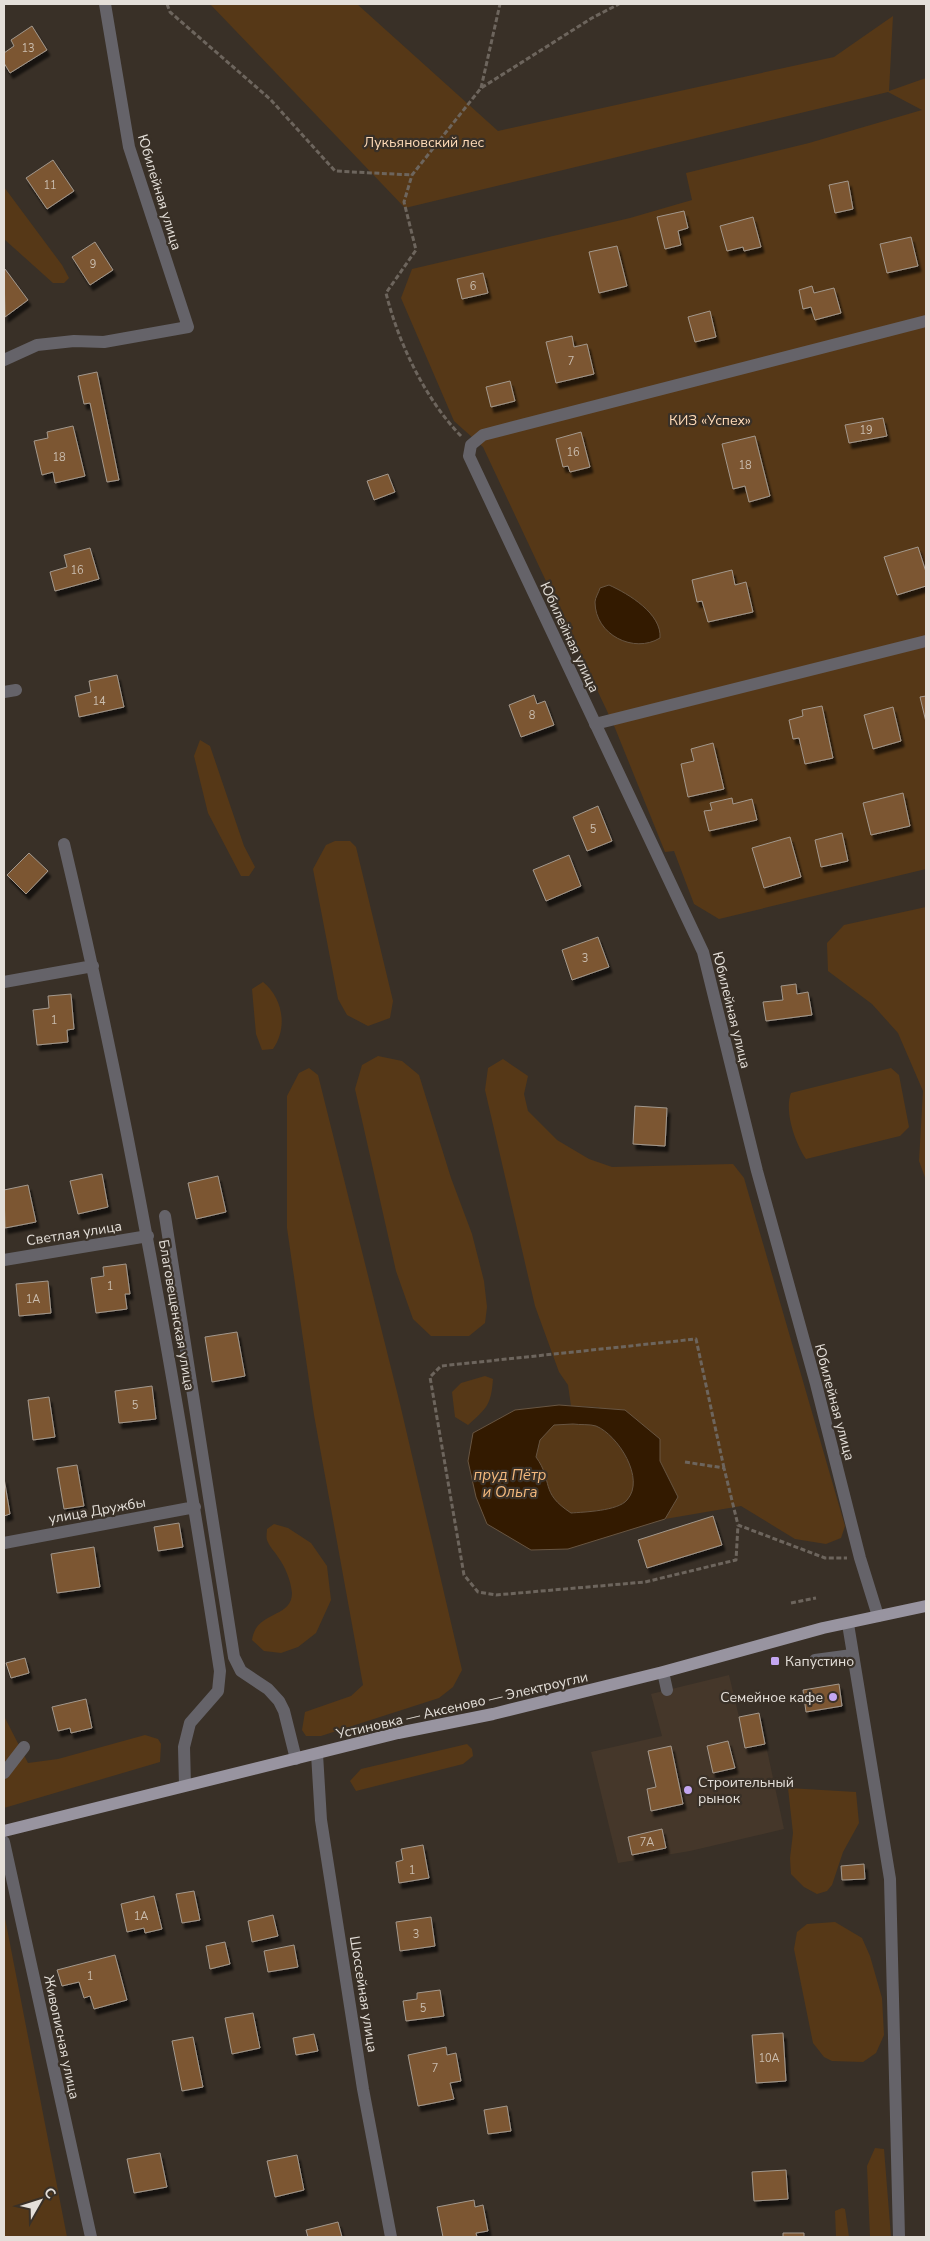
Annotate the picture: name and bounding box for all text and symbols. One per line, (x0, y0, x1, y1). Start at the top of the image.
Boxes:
house number: 13 (21, 41, 35, 56)
street label: Юбилейная улица (133, 132, 186, 252)
park label: Лукьяновский лес (364, 133, 485, 152)
house number: 11 (43, 178, 57, 193)
house number: 9 (90, 257, 96, 272)
house number: 6 (470, 279, 477, 294)
house number: 7 (568, 354, 574, 369)
park label: КИЗ «Успех» (669, 411, 751, 430)
house number: 19 (859, 423, 873, 438)
house number: 16 (566, 445, 580, 460)
house number: 18 (52, 450, 66, 465)
house number: 18 (738, 458, 752, 473)
house number: 16 (70, 563, 84, 578)
street label: Юбилейная улица (536, 579, 604, 696)
house number: 14 (92, 694, 106, 709)
house number: 8 (529, 708, 536, 723)
house number: 5 (590, 822, 597, 837)
street label: Юбилейная улица (708, 950, 755, 1071)
house number: 3 (582, 951, 588, 966)
house number: 1 (51, 1013, 57, 1028)
street label: Светлая улица (25, 1217, 123, 1250)
street label: Благовещенская улица (154, 1238, 199, 1392)
house number: 1 (107, 1279, 113, 1294)
house number: 1А (26, 1292, 40, 1307)
street label: Юбилейная улица (810, 1342, 859, 1463)
house number: 5 (132, 1398, 139, 1413)
water label: пруд Пётр и Ольга (474, 1465, 547, 1502)
street label: улица Дружбы (47, 1493, 147, 1528)
place label: Капустино (785, 1652, 854, 1671)
marker: Капустино (769, 1655, 781, 1667)
street label: Устиновка — Аксеново — Электроугли (333, 1667, 590, 1744)
place label: Семейное кафе (720, 1688, 823, 1707)
marker: Семейное кафе (827, 1691, 839, 1703)
place label: Строительный рынок (698, 1773, 794, 1808)
marker: Строительный рынок (682, 1784, 694, 1796)
house number: 7А (640, 1835, 654, 1850)
house number: 1 (409, 1863, 415, 1878)
house number: 1А (134, 1909, 148, 1924)
house number: 3 (413, 1927, 419, 1942)
street label: Шоссейная улица (345, 1934, 382, 2054)
house number: 1 (87, 1969, 93, 1984)
street label: Живописная улица (39, 1973, 84, 2101)
house number: 5 (420, 2001, 427, 2016)
house number: 10А (758, 2051, 780, 2066)
house number: 7 (432, 2061, 438, 2076)
north arrow (15, 2176, 65, 2226)
text: С (39, 2183, 60, 2203)

